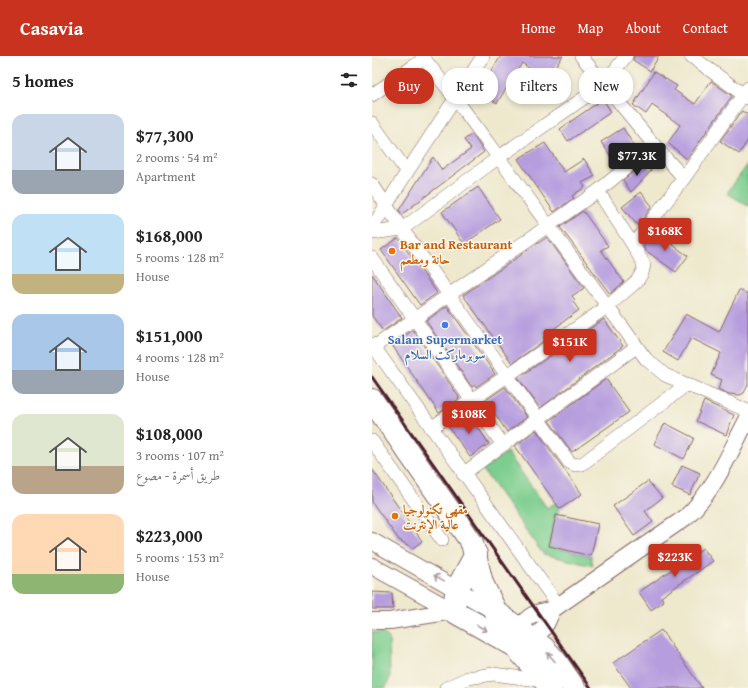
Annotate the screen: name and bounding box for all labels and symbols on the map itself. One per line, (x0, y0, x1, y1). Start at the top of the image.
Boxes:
pin: $77.3K (604, 143, 670, 177)
pin: $168K (637, 218, 693, 252)
place label: Bar and Restaurant حانة ومطعم (400, 235, 512, 272)
marker: Bar and Restaurant حانة ومطعم (387, 246, 397, 256)
marker: Salam Supermarket سوبرماركت السلام (440, 320, 450, 330)
pin: $151K (542, 329, 598, 363)
place label: Salam Supermarket سوبرماركت السلام (388, 330, 502, 366)
pin: $108K (441, 401, 497, 435)
place label: مقهى تكنولوجيا عالية الإنترنت (403, 500, 468, 534)
marker: مقهى تكنولوجيا عالية الإنترنت (390, 511, 400, 521)
pin: $223K (647, 544, 703, 578)
one-way arrow (433, 574, 445, 582)
one-way arrow (476, 624, 488, 632)
one-way arrow (547, 651, 556, 662)

